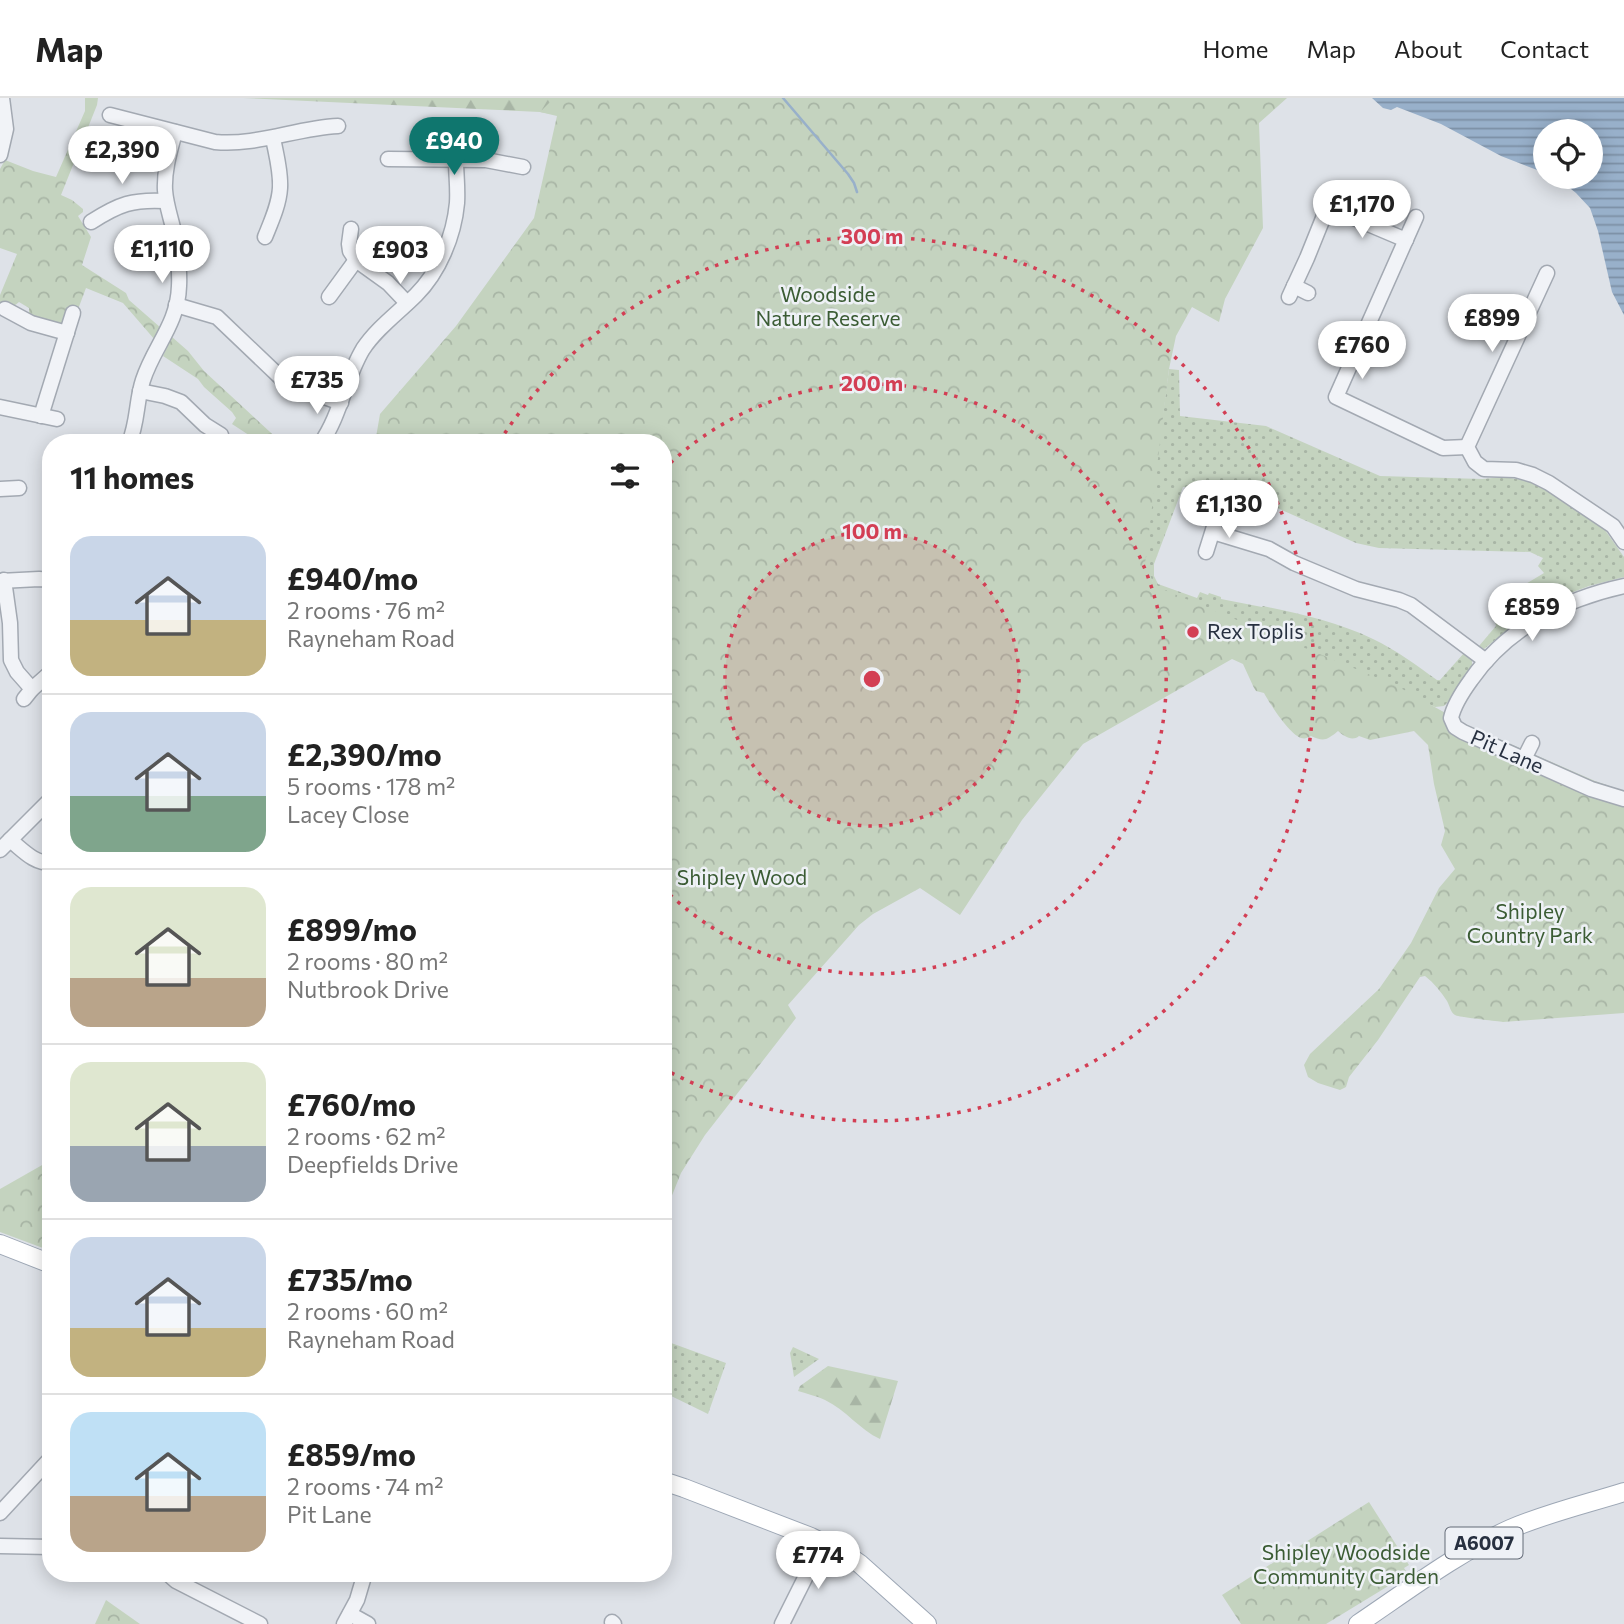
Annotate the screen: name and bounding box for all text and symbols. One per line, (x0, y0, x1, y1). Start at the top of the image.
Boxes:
text: Map (35, 28, 103, 69)
text: Home (1203, 34, 1269, 63)
text: Map (1307, 34, 1356, 63)
text: About (1394, 34, 1462, 63)
text: Contact (1500, 34, 1589, 63)
pin: £940 (413, 118, 495, 177)
map controls (1533, 119, 1603, 189)
button: locate (1533, 119, 1603, 189)
pin: £2,390 (65, 126, 179, 186)
text: £940 (425, 126, 483, 154)
text: £2,390 (84, 135, 160, 163)
pin: £1,170 (1305, 180, 1419, 240)
text: £1,170 (1329, 189, 1395, 217)
text: 300 m (841, 223, 903, 248)
pin: £1,110 (105, 226, 219, 285)
pin: £903 (359, 226, 441, 286)
text: £1,110 (130, 234, 194, 262)
text: £903 (372, 235, 428, 263)
park label: Woodside Nature Reserve (755, 281, 901, 330)
pin: £899 (1451, 294, 1533, 354)
text: £899 (1464, 303, 1520, 331)
pin: £760 (1321, 322, 1403, 381)
text: £760 (1334, 330, 1390, 358)
pin: £735 (276, 356, 358, 416)
text: £735 (290, 365, 344, 393)
text: 200 m (841, 370, 903, 395)
icon: filters (606, 457, 644, 495)
text: 11 homes (70, 458, 194, 495)
pin: £1,130 (1172, 480, 1286, 540)
text: £1,130 (1195, 489, 1263, 517)
text: 100 m (842, 518, 902, 543)
text: £940/mo (287, 559, 418, 596)
icon: home (126, 564, 210, 648)
pin: £859 (1491, 584, 1573, 643)
text: £859 (1504, 592, 1560, 620)
text: 2 rooms · 76 m² (287, 596, 445, 624)
place label: Rex Toplis (1207, 618, 1304, 643)
text: Rayneham Road (287, 624, 455, 652)
marker: Rex Toplis (1185, 624, 1201, 640)
centre of rings (860, 667, 884, 691)
street label: Pit Lane (1467, 723, 1548, 778)
text: £2,390/mo (287, 735, 442, 772)
icon: home (126, 740, 210, 824)
text: 5 rooms · 178 m² (287, 772, 455, 800)
text: Lacey Close (287, 800, 409, 828)
park label: Shipley Wood (677, 864, 807, 889)
park label: Shipley Country Park (1467, 898, 1593, 947)
text: £899/mo (287, 910, 417, 947)
icon: home (126, 915, 210, 999)
text: 2 rooms · 80 m² (287, 947, 448, 975)
text: Nutbrook Drive (287, 975, 449, 1003)
text: £760/mo (287, 1085, 416, 1122)
icon: home (126, 1090, 210, 1174)
text: 2 rooms · 62 m² (287, 1122, 446, 1150)
text: Deepfields Drive (287, 1150, 458, 1178)
text: £735/mo (287, 1260, 413, 1297)
icon: home (126, 1265, 210, 1349)
text: 2 rooms · 60 m² (287, 1297, 448, 1325)
text: Rayneham Road (287, 1325, 455, 1353)
text: £859/mo (287, 1435, 416, 1472)
icon: home (126, 1440, 210, 1524)
text: 2 rooms · 74 m² (287, 1472, 443, 1500)
text: Pit Lane (287, 1500, 372, 1528)
road number: A6007 (1446, 1527, 1522, 1558)
pin: £774 (777, 1532, 859, 1591)
park label: Shipley Woodside Community Garden (1253, 1539, 1439, 1588)
text: £774 (792, 1540, 844, 1568)

